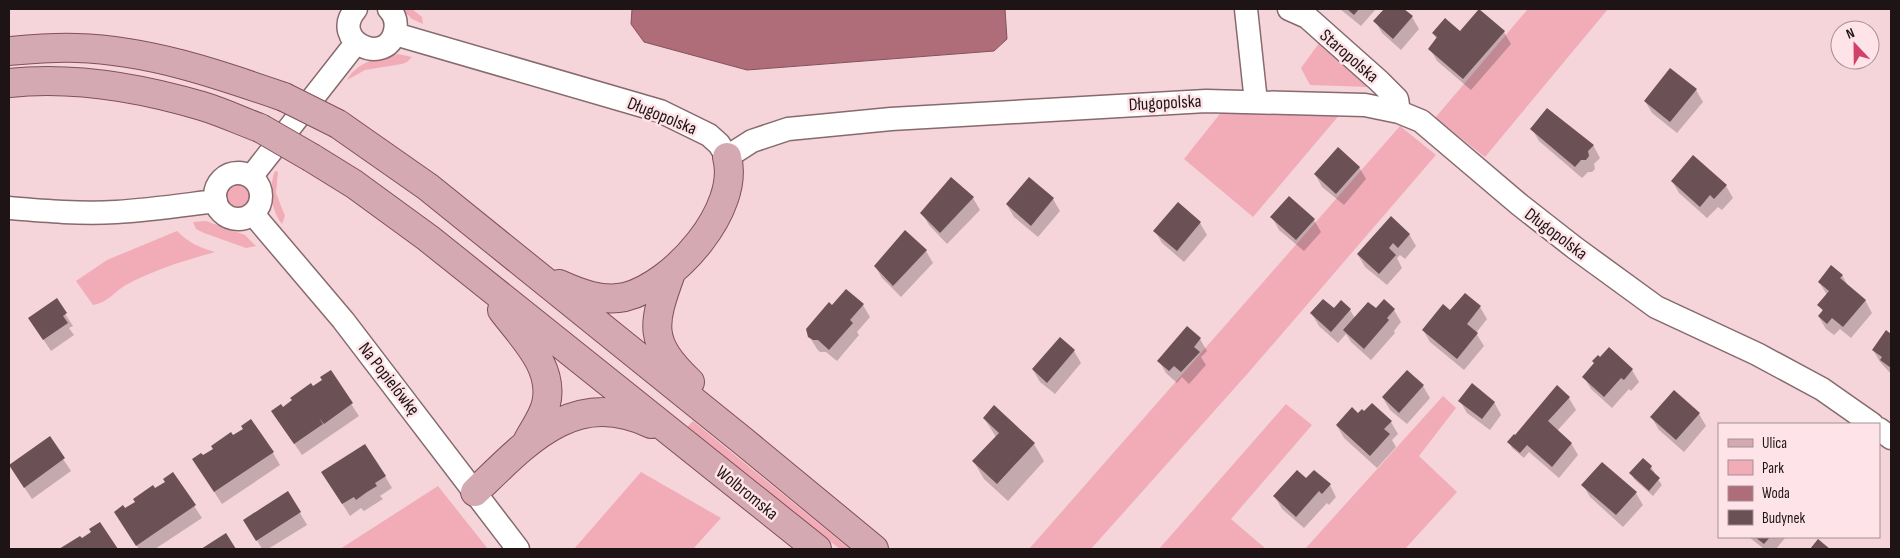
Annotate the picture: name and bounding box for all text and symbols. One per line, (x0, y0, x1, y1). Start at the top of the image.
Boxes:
north arrow (1830, 20, 1880, 70)
text: N (1844, 24, 1857, 43)
street label: Staropolska (1315, 25, 1383, 87)
street label: Długopolska (1128, 91, 1202, 115)
street label: Długopolska (624, 93, 700, 139)
street label: Długopolska (1521, 204, 1591, 264)
street label: Na Popielówkę (354, 338, 424, 420)
legend (1718, 423, 1880, 538)
text: Ulica (1762, 434, 1787, 453)
text: Park (1762, 459, 1784, 478)
street label: Wolbromska (712, 462, 782, 524)
text: Woda (1762, 484, 1790, 503)
text: Budynek (1762, 509, 1805, 528)

